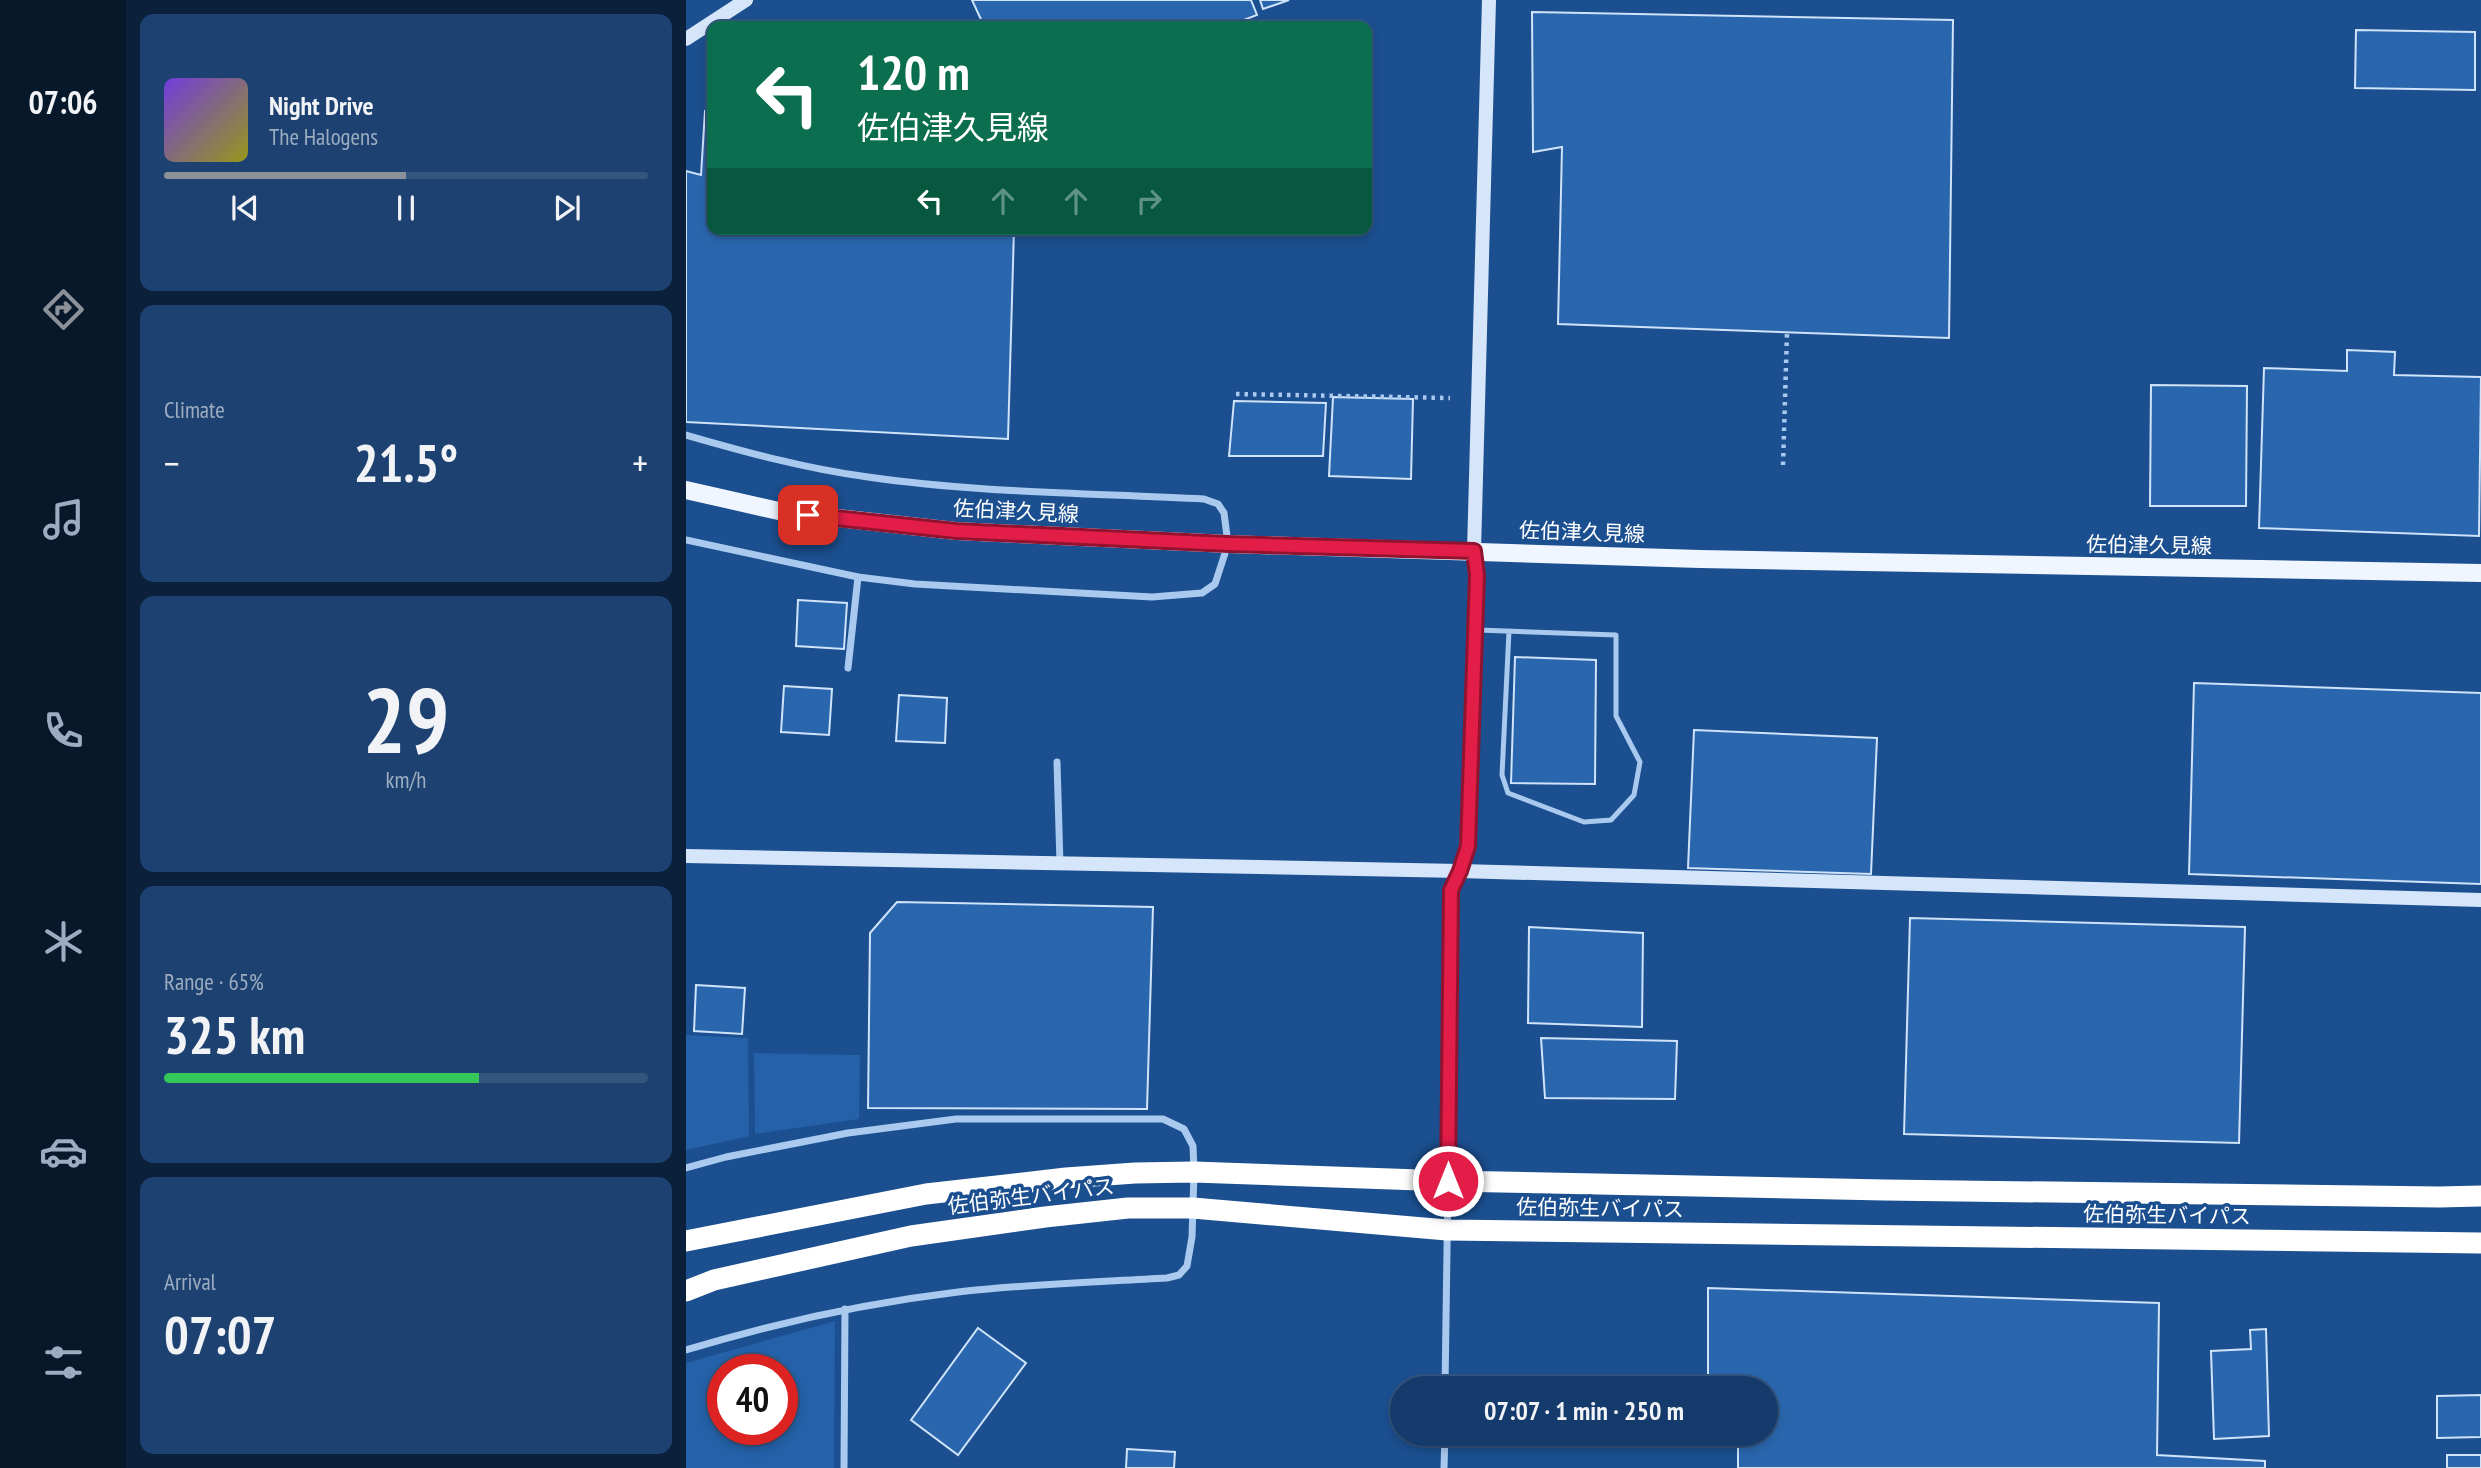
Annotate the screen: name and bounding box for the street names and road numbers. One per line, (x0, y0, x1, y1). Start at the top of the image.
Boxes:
street label: 佐伯津久見線 (952, 494, 1080, 528)
street label: 佐伯津久見線 (1519, 516, 1645, 548)
street label: 佐伯津久見線 (2086, 530, 2212, 560)
street label: 佐伯弥生バイパス (946, 1172, 1116, 1220)
street label: 佐伯弥生バイパス (1516, 1193, 1684, 1223)
street label: 佐伯弥生バイパス (2083, 1200, 2251, 1230)

